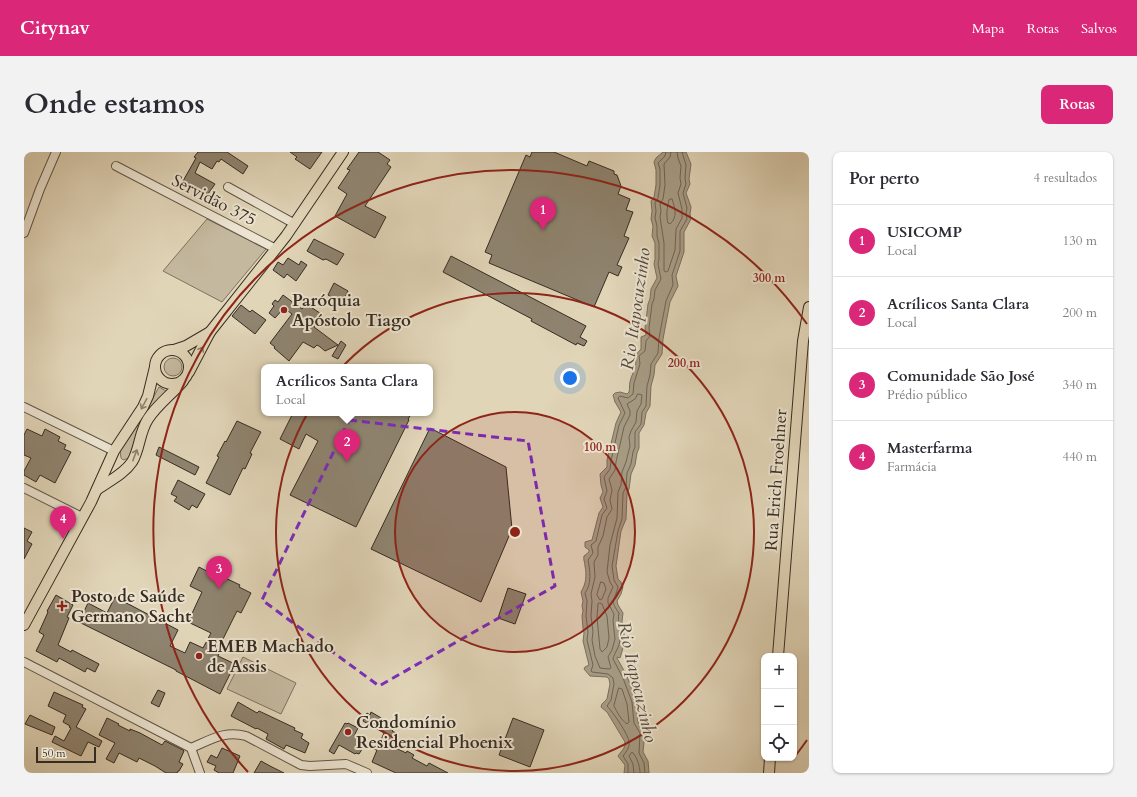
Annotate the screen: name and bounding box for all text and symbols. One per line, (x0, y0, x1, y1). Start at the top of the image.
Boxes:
text: Citynav (20, 15, 90, 41)
text: Mapa (972, 19, 1005, 38)
text: Rotas (1027, 19, 1059, 38)
text: Salvos (1081, 19, 1117, 38)
text: Onde estamos (24, 85, 205, 123)
button: Rotas (1041, 85, 1113, 124)
text: Por perto (849, 167, 919, 190)
street label: Servidão 375 (168, 169, 260, 231)
text: 4 resultados (1033, 169, 1097, 187)
pin: 1 (530, 197, 556, 230)
text: USICOMP (887, 222, 962, 242)
text: 1 (859, 232, 865, 250)
text: 130 m (1063, 232, 1097, 250)
text: Local (887, 242, 917, 260)
water label: Rio Itapocuzinho (615, 246, 657, 372)
text: 300 m (753, 270, 786, 286)
place label: Paróquia Apóstolo Tiago (292, 289, 411, 332)
text: Acrílicos Santa Clara (887, 294, 1029, 314)
text: 2 (859, 304, 865, 322)
text: 200 m (1063, 304, 1097, 322)
marker: Paróquia Apóstolo Tiago (279, 305, 289, 315)
text: Local (887, 314, 917, 332)
one-way arrow (197, 346, 204, 358)
text: 200 m (668, 355, 701, 371)
popup (261, 364, 433, 416)
text: Comunidade São José (887, 366, 1035, 386)
your location (560, 368, 580, 388)
text: Acrílicos Santa Clara (276, 371, 418, 391)
text: 3 (859, 376, 865, 394)
text: 340 m (1063, 376, 1097, 394)
text: Prédio público (887, 386, 967, 404)
text: Local (276, 391, 306, 409)
one-way arrow (140, 398, 147, 410)
street label: Rua Erich Froehner (760, 408, 792, 552)
pin: 2 (334, 429, 360, 462)
text: Masterfarma (887, 438, 973, 458)
text: 100 m (584, 439, 617, 455)
text: 4 (859, 448, 865, 466)
text: 440 m (1063, 448, 1097, 466)
one-way arrow (131, 449, 139, 461)
text: Farmácia (887, 458, 937, 476)
pin: 4 (50, 506, 76, 539)
centre of rings (508, 525, 522, 539)
pin: 3 (206, 556, 232, 589)
place label: Posto de Saúde Germano Sacht (71, 585, 191, 628)
marker: Posto de Saúde Germano Sacht (56, 600, 68, 612)
water label: Rio Itapocuzinho (611, 619, 663, 745)
place label: EMEB Machado de Assis (207, 635, 334, 678)
marker: EMEB Machado de Assis (194, 651, 204, 661)
map controls (761, 653, 797, 761)
button: + (761, 653, 797, 689)
button: − (761, 689, 797, 725)
place label: Condomínio Residencial Phoenix (356, 711, 514, 754)
button: locate (761, 725, 797, 761)
marker: Condomínio Residencial Phoenix (343, 727, 353, 737)
scale bar (36, 745, 96, 764)
text: 50 m (42, 746, 66, 761)

